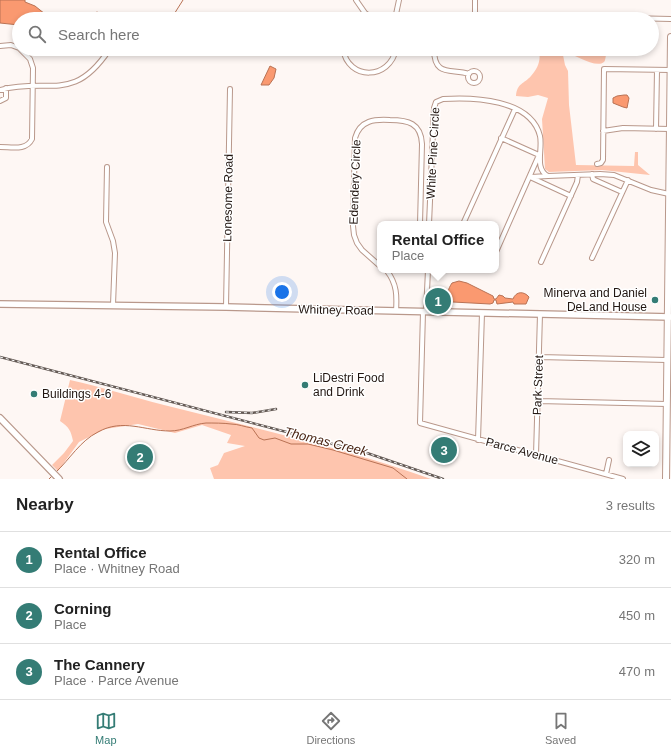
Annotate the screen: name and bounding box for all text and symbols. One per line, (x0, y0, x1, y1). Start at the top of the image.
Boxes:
search box (12, 12, 659, 56)
icon: search (26, 23, 48, 45)
text: Search here (58, 26, 140, 43)
street label: White Pine Circle (424, 106, 442, 199)
street label: Edendery Circle (347, 139, 363, 225)
street label: Lonesome Road (220, 154, 236, 242)
popup (377, 221, 499, 273)
text: Rental Office (392, 231, 484, 248)
text: Place (392, 248, 424, 263)
your location (272, 282, 292, 302)
pin: 1 (425, 286, 451, 316)
place label: Minerva and Daniel DeLand House (544, 286, 647, 314)
marker: Minerva and Daniel DeLand House (650, 295, 660, 305)
street label: Whitney Road (298, 302, 374, 318)
street label: Park Street (530, 354, 546, 415)
place label: LiDestri Food and Drink (313, 371, 384, 399)
marker: LiDestri Food and Drink (300, 380, 310, 390)
place label: Buildings 4-6 (42, 387, 112, 401)
marker: Buildings 4-6 (29, 389, 39, 399)
water label: Thomas Creek (283, 424, 371, 459)
map controls (623, 431, 659, 467)
button: layers (623, 431, 659, 467)
pin: 3 (431, 435, 457, 465)
street label: Parce Avenue (484, 435, 560, 467)
pin: 2 (127, 442, 153, 472)
text: Nearby (16, 495, 74, 514)
text: 3 results (606, 498, 655, 513)
text: Rental Office (54, 544, 147, 561)
text: 1 (25, 552, 33, 567)
text: 320 m (619, 552, 655, 567)
text: Place · Whitney Road (54, 561, 180, 576)
text: Corning (54, 600, 112, 617)
text: 2 (25, 608, 33, 623)
text: 450 m (619, 608, 655, 623)
text: Place (54, 617, 87, 632)
text: The Cannery (54, 656, 145, 673)
text: 3 (25, 664, 33, 679)
text: 470 m (619, 664, 655, 679)
text: Place · Parce Avenue (54, 673, 179, 688)
tab: Map (95, 710, 117, 746)
tab: Directions (306, 710, 355, 746)
tab: Saved (545, 710, 576, 746)

